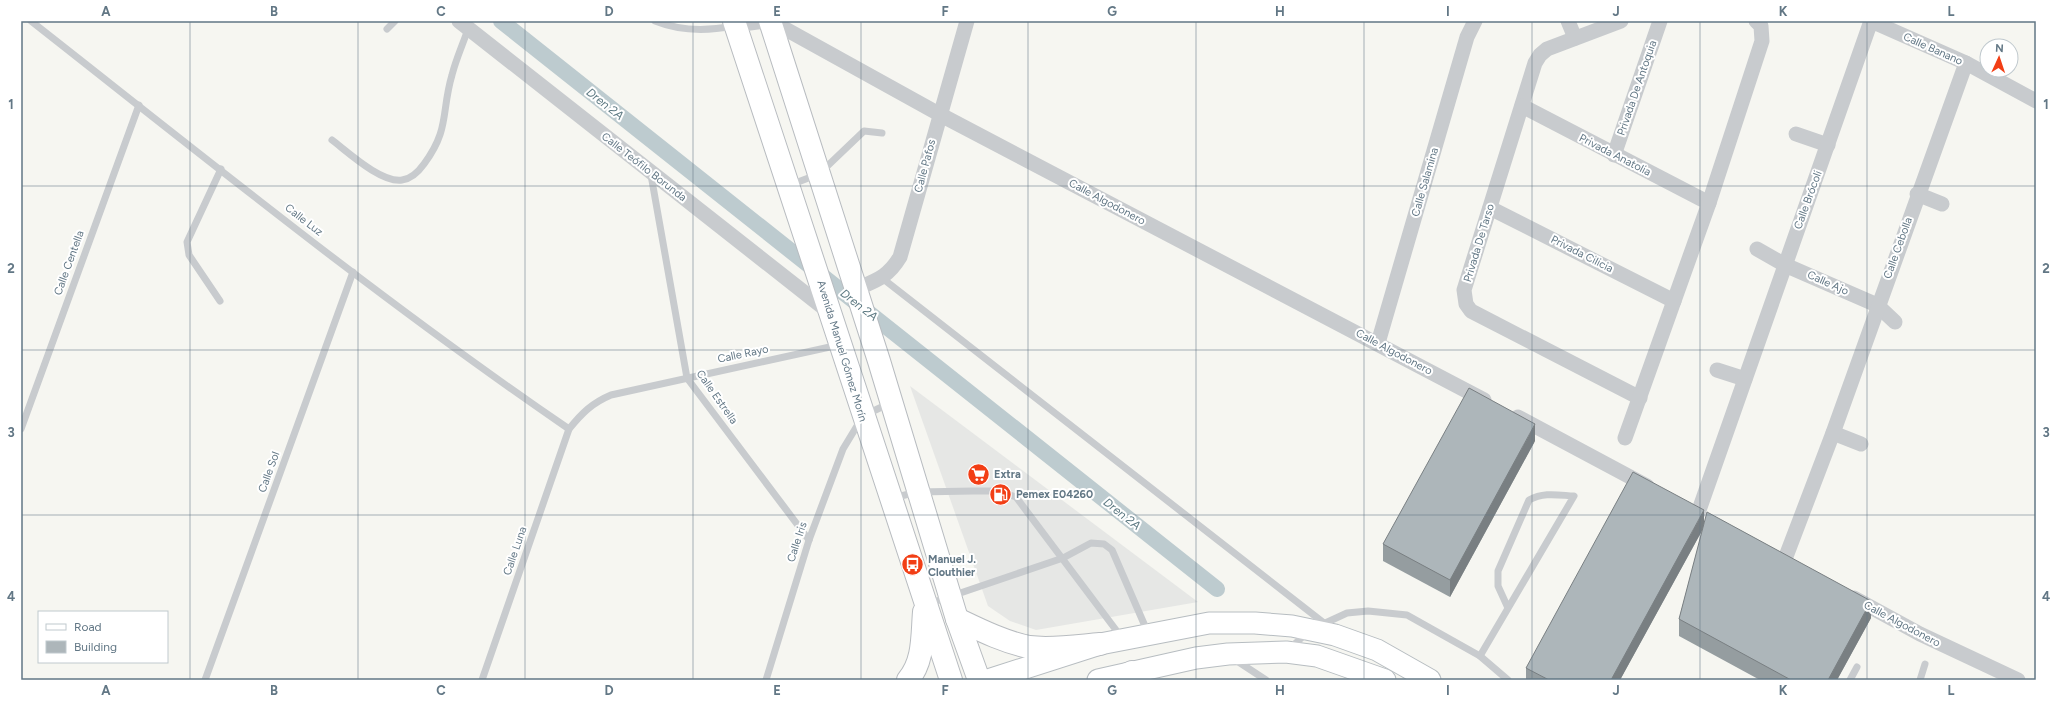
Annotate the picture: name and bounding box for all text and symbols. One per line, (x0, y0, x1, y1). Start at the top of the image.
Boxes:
text: A (101, 4, 111, 19)
text: B (270, 4, 278, 19)
text: C (436, 4, 446, 19)
text: D (604, 4, 614, 19)
text: E (773, 4, 781, 19)
text: F (941, 4, 949, 19)
text: G (1107, 4, 1117, 19)
text: H (1275, 4, 1285, 19)
text: I (1446, 4, 1450, 19)
text: J (1612, 4, 1620, 19)
text: K (1779, 4, 1788, 19)
text: L (1948, 4, 1955, 19)
street label: Calle Banano (1901, 30, 1965, 68)
north arrow (1979, 38, 2019, 78)
street label: Privada De Antoquia (1615, 39, 1659, 137)
text: N (1995, 42, 2004, 55)
water label: Dren 2A (584, 85, 626, 123)
text: 1 (8, 97, 14, 112)
text: 1 (2043, 97, 2049, 112)
street label: Calle Teófilo Borunda (599, 130, 689, 204)
street label: Privada Anatolia (1577, 131, 1653, 179)
street label: Calle Pafos (912, 138, 938, 194)
street label: Calle Salamina (1409, 146, 1441, 218)
street label: Calle Brócoli (1791, 169, 1825, 231)
street label: Calle Algodonero (1066, 176, 1148, 228)
street label: Calle Luz (283, 201, 325, 239)
street label: Privada De Tarso (1461, 202, 1497, 284)
street label: Calle Cebolla (1881, 216, 1915, 280)
street label: Calle Centella (51, 229, 87, 297)
street label: Privada Cilicia (1549, 233, 1615, 275)
text: 2 (7, 261, 15, 276)
text: 2 (2042, 261, 2050, 276)
street label: Calle Ajo (1805, 268, 1851, 298)
street label: Avenida Manuel Gómez Morín (814, 279, 870, 423)
water label: Dren 2A (838, 286, 880, 324)
street label: Calle Algodonero (1353, 326, 1435, 378)
street label: Calle Rayo (716, 342, 770, 366)
street label: Calle Estrella (694, 367, 740, 427)
text: 3 (7, 425, 15, 440)
text: 3 (2042, 425, 2050, 440)
street label: Calle Sol (256, 450, 282, 494)
supermarket icon: Extra (965, 461, 991, 487)
place label: Extra (994, 468, 1021, 481)
fuel station icon: Pemex E04260 (988, 481, 1014, 507)
place label: Pemex E04260 (1016, 488, 1093, 501)
water label: Dren 2A (1101, 495, 1143, 533)
street label: Calle Iris (784, 520, 810, 564)
street label: Calle Luna (501, 525, 529, 577)
bus stop icon: Manuel J. Clouthier (899, 552, 925, 578)
place label: Manuel J. Clouthier (928, 553, 976, 579)
text: 4 (7, 589, 15, 604)
text: 4 (2042, 589, 2050, 604)
street label: Calle Algodonero (1861, 598, 1943, 650)
legend (38, 611, 168, 663)
text: Road (74, 620, 102, 634)
text: Building (74, 640, 117, 654)
text: A (101, 683, 111, 698)
text: B (270, 683, 278, 698)
text: C (436, 683, 446, 698)
text: D (604, 683, 614, 698)
text: E (773, 683, 781, 698)
text: F (941, 683, 949, 698)
text: G (1107, 683, 1117, 698)
text: H (1275, 683, 1285, 698)
text: I (1446, 683, 1450, 698)
text: J (1612, 683, 1620, 698)
text: K (1779, 683, 1788, 698)
text: L (1948, 683, 1955, 698)

